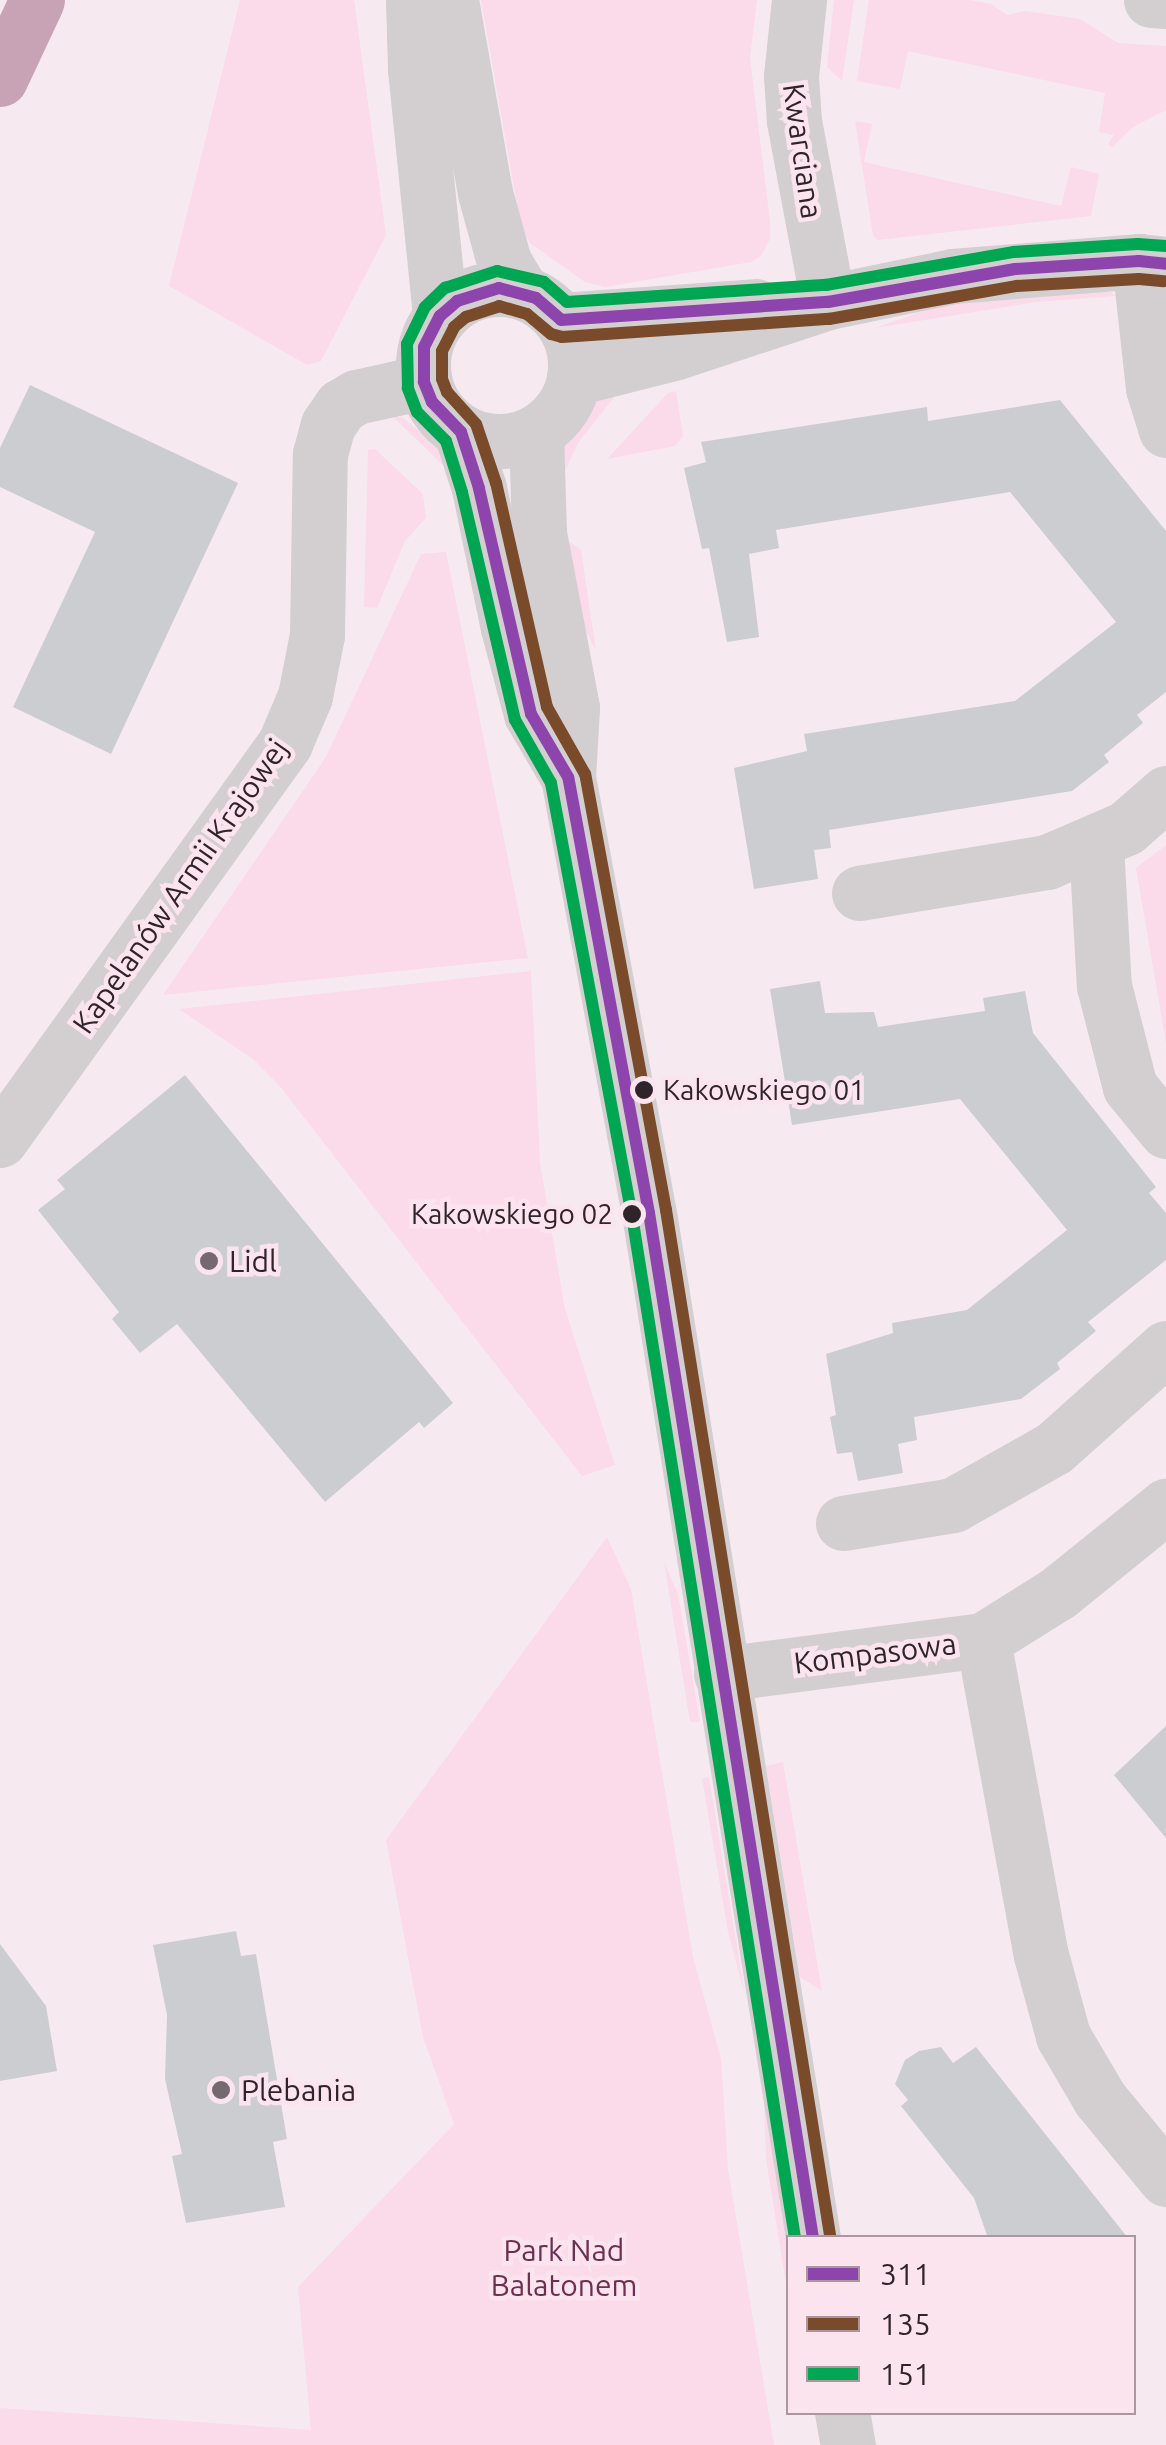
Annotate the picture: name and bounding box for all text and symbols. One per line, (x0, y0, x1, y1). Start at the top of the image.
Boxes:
street label: Kwarciana (776, 81, 830, 221)
street label: Kapelanów Armii Krajowej (65, 732, 295, 1040)
place label: Kakowskiego 01 (663, 1073, 865, 1107)
marker: Kakowskiego 01 (634, 1080, 654, 1100)
place label: Kakowskiego 02 (411, 1197, 613, 1231)
marker: Kakowskiego 02 (622, 1204, 642, 1224)
place label: Lidl (229, 1243, 277, 1279)
marker: Lidl (198, 1250, 220, 1272)
street label: Kompasowa (792, 1625, 958, 1681)
place label: Plebania (241, 2072, 356, 2108)
marker: Plebania (210, 2079, 232, 2101)
park label: Park Nad Balatonem (491, 2232, 637, 2302)
legend (786, 2235, 1136, 2415)
text: 311 (880, 2257, 931, 2291)
text: 135 (880, 2307, 931, 2341)
text: 151 (880, 2357, 931, 2391)

